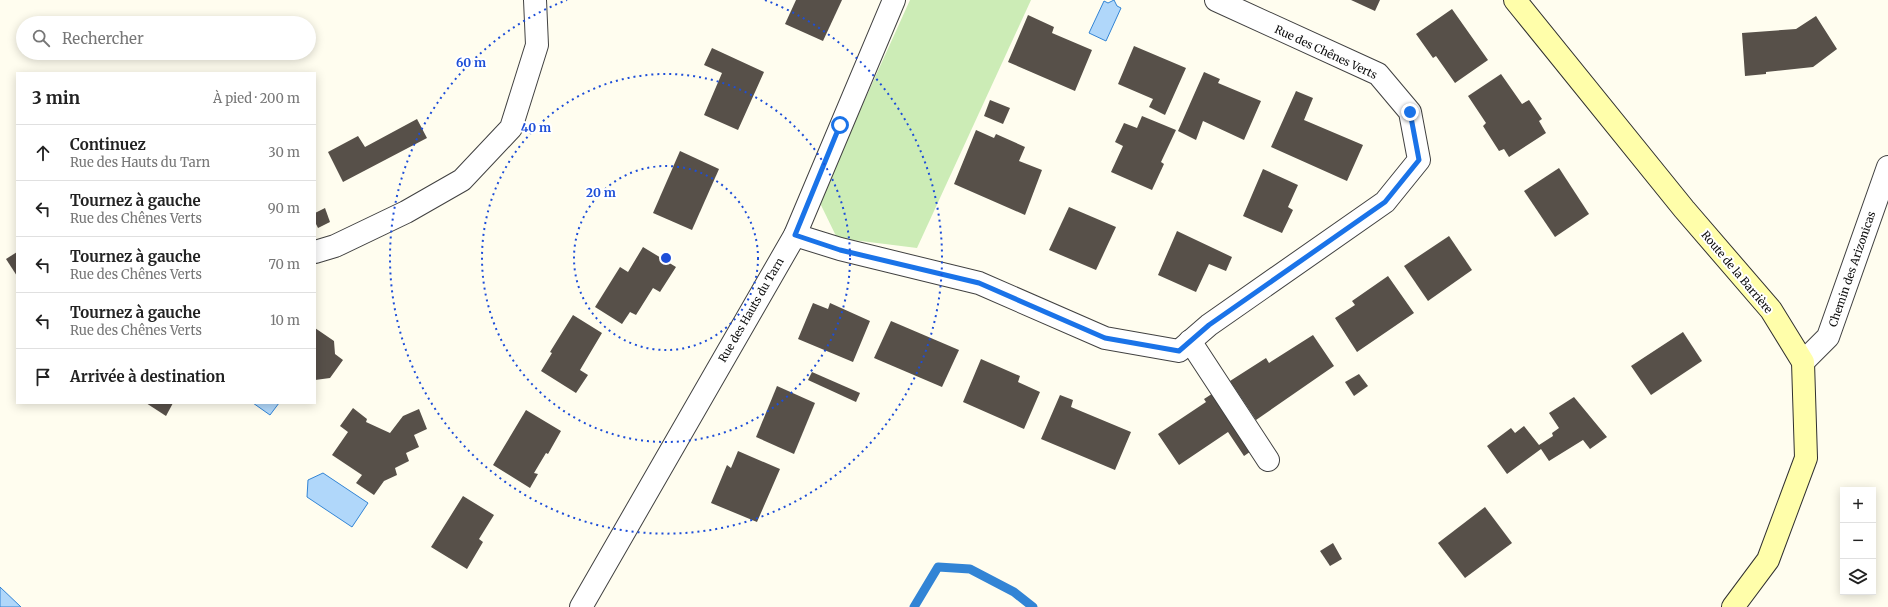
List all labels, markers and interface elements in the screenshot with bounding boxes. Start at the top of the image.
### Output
search box [16,16,316,60]
street label: Rue des Chênes Verts [1272,22,1380,82]
icon: search [30,27,52,49]
text: Rechercher [62,29,144,48]
text: 60 m [456,55,486,70]
text: 3 min [32,87,80,109]
text: À pied · 200 m [213,90,300,107]
route end [1401,103,1419,121]
route start [831,116,849,134]
text: 40 m [521,120,551,135]
text: Continuez [70,135,146,154]
icon: ahead [32,142,54,164]
text: 30 m [268,144,300,161]
text: Rue des Hauts du Tarn [70,154,210,171]
text: 20 m [586,185,616,200]
text: Tournez à gauche [70,191,201,210]
icon: left [32,198,54,220]
text: 90 m [268,200,300,217]
street label: Chemin des Arizonicas [1826,209,1878,329]
text: Rue des Chênes Verts [70,210,202,227]
street label: Route de la Barrière [1698,228,1776,316]
text: Tournez à gauche [70,247,201,266]
centre of rings [659,251,673,265]
icon: left [32,254,54,276]
street label: Rue des Hauts du Tarn [715,255,787,365]
text: 70 m [269,256,300,273]
text: Rue des Chênes Verts [70,266,202,283]
text: Tournez à gauche [70,303,201,322]
icon: left [32,310,54,332]
text: 10 m [270,312,300,329]
text: Rue des Chênes Verts [70,322,202,339]
icon: arrive [32,366,54,388]
text: Arrivée à destination [70,367,225,386]
map controls [1840,487,1876,595]
button: + [1840,487,1876,523]
button: − [1840,523,1876,559]
button: layers [1840,559,1876,595]

